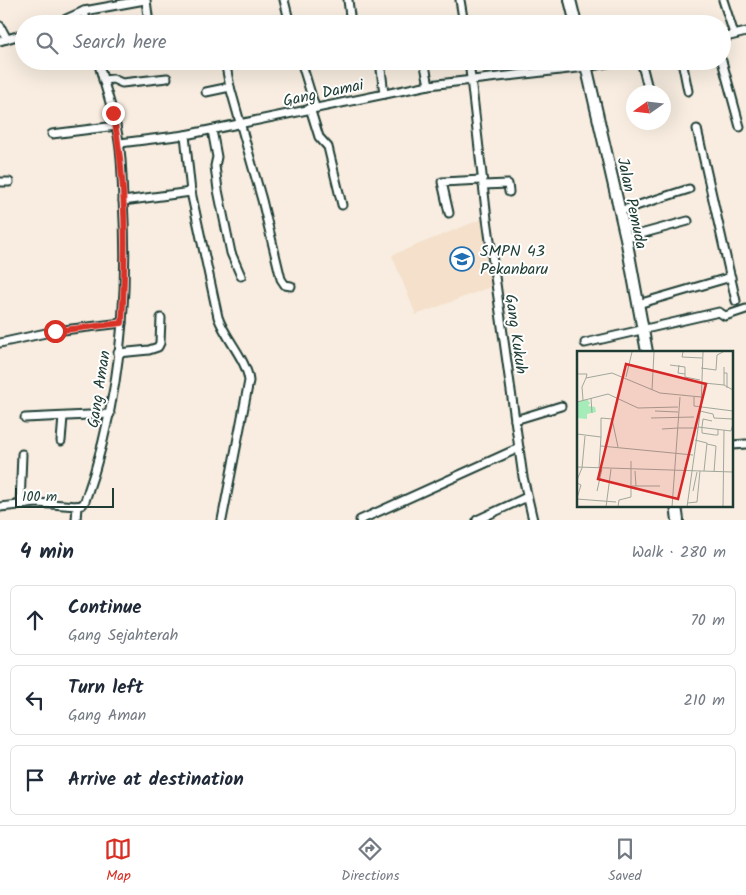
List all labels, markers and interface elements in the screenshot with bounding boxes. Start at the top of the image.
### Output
search box [15,15,731,70]
text: Search here [73,28,167,58]
icon: search [33,29,61,57]
street label: Gang Damai [281,73,367,114]
north arrow [626,85,671,130]
route end [102,102,125,125]
street label: Jalan Pemuda [610,155,653,251]
place label: SMPN 43 Pekanbaru [480,239,549,282]
school or university icon: SMPN 43 Pekanbaru [449,246,475,272]
street label: Gang Kukuh [498,292,534,376]
route start [44,320,67,343]
street label: Gang Aman [81,349,118,430]
inset map [577,351,734,508]
scale bar [15,485,114,508]
text: 100 m [22,486,57,508]
text: 4 min [20,536,74,569]
text: Walk · 280 m [632,540,726,565]
text: Continue [68,593,141,623]
icon: ahead [21,606,49,634]
text: 70 m [690,608,725,633]
text: Gang Sejahterah [68,623,178,648]
text: Turn left [68,673,143,703]
icon: left [21,686,49,714]
text: 210 m [684,688,725,713]
text: Gang Aman [68,703,146,728]
text: Arrive at destination [68,765,244,795]
icon: arrive [21,766,49,794]
tab: Map [104,835,132,887]
tab: Directions [341,835,399,887]
tab: Saved [608,835,642,887]

